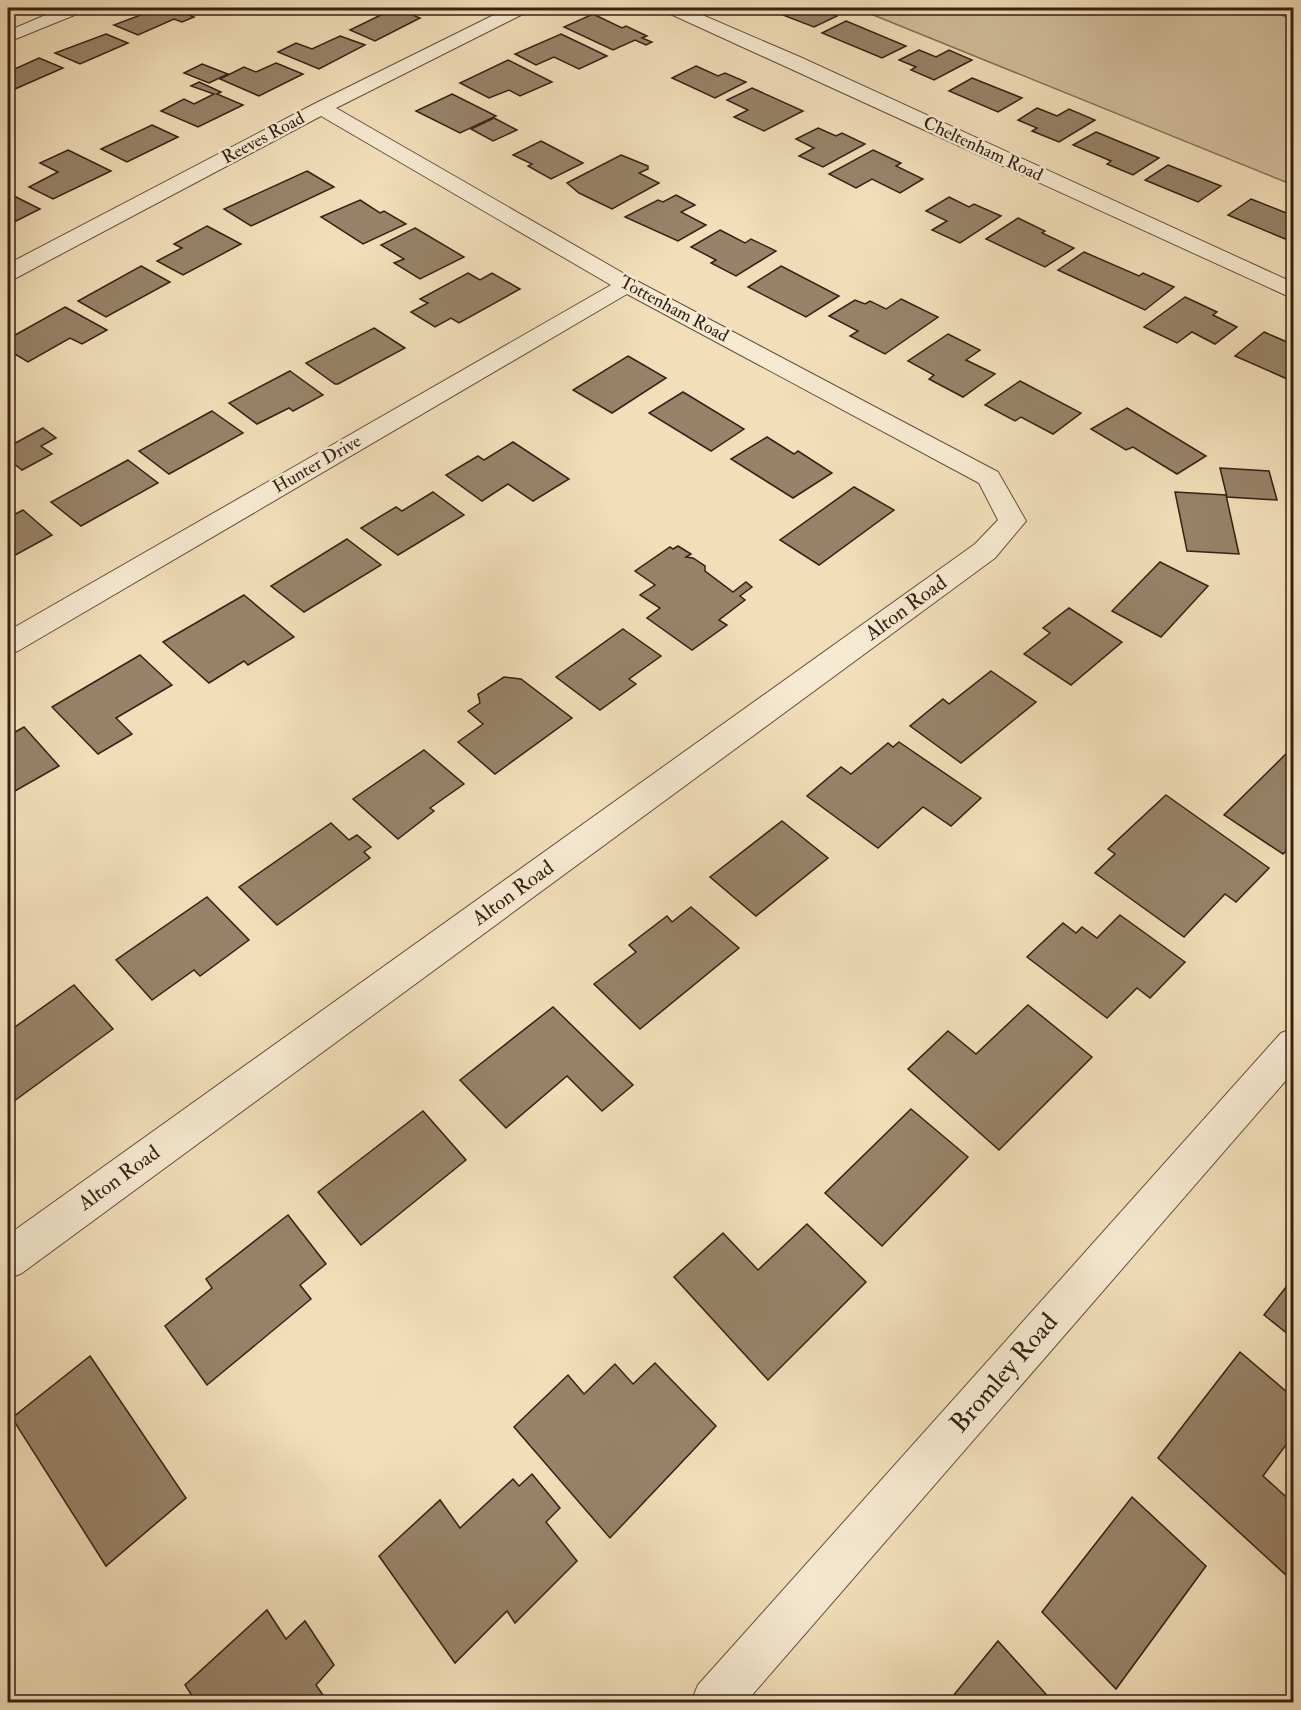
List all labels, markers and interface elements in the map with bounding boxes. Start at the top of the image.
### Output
street label: Reeves Road [218,107,308,169]
street label: Cheltenham Road [919,111,1047,187]
street label: Tottenham Road [615,271,733,347]
street label: Hunter Drive [269,429,366,498]
street label: Alton Road [859,569,953,647]
street label: Alton Road [466,854,560,932]
street label: Alton Road [72,1139,166,1217]
street label: Bromley Road [943,1307,1065,1439]

